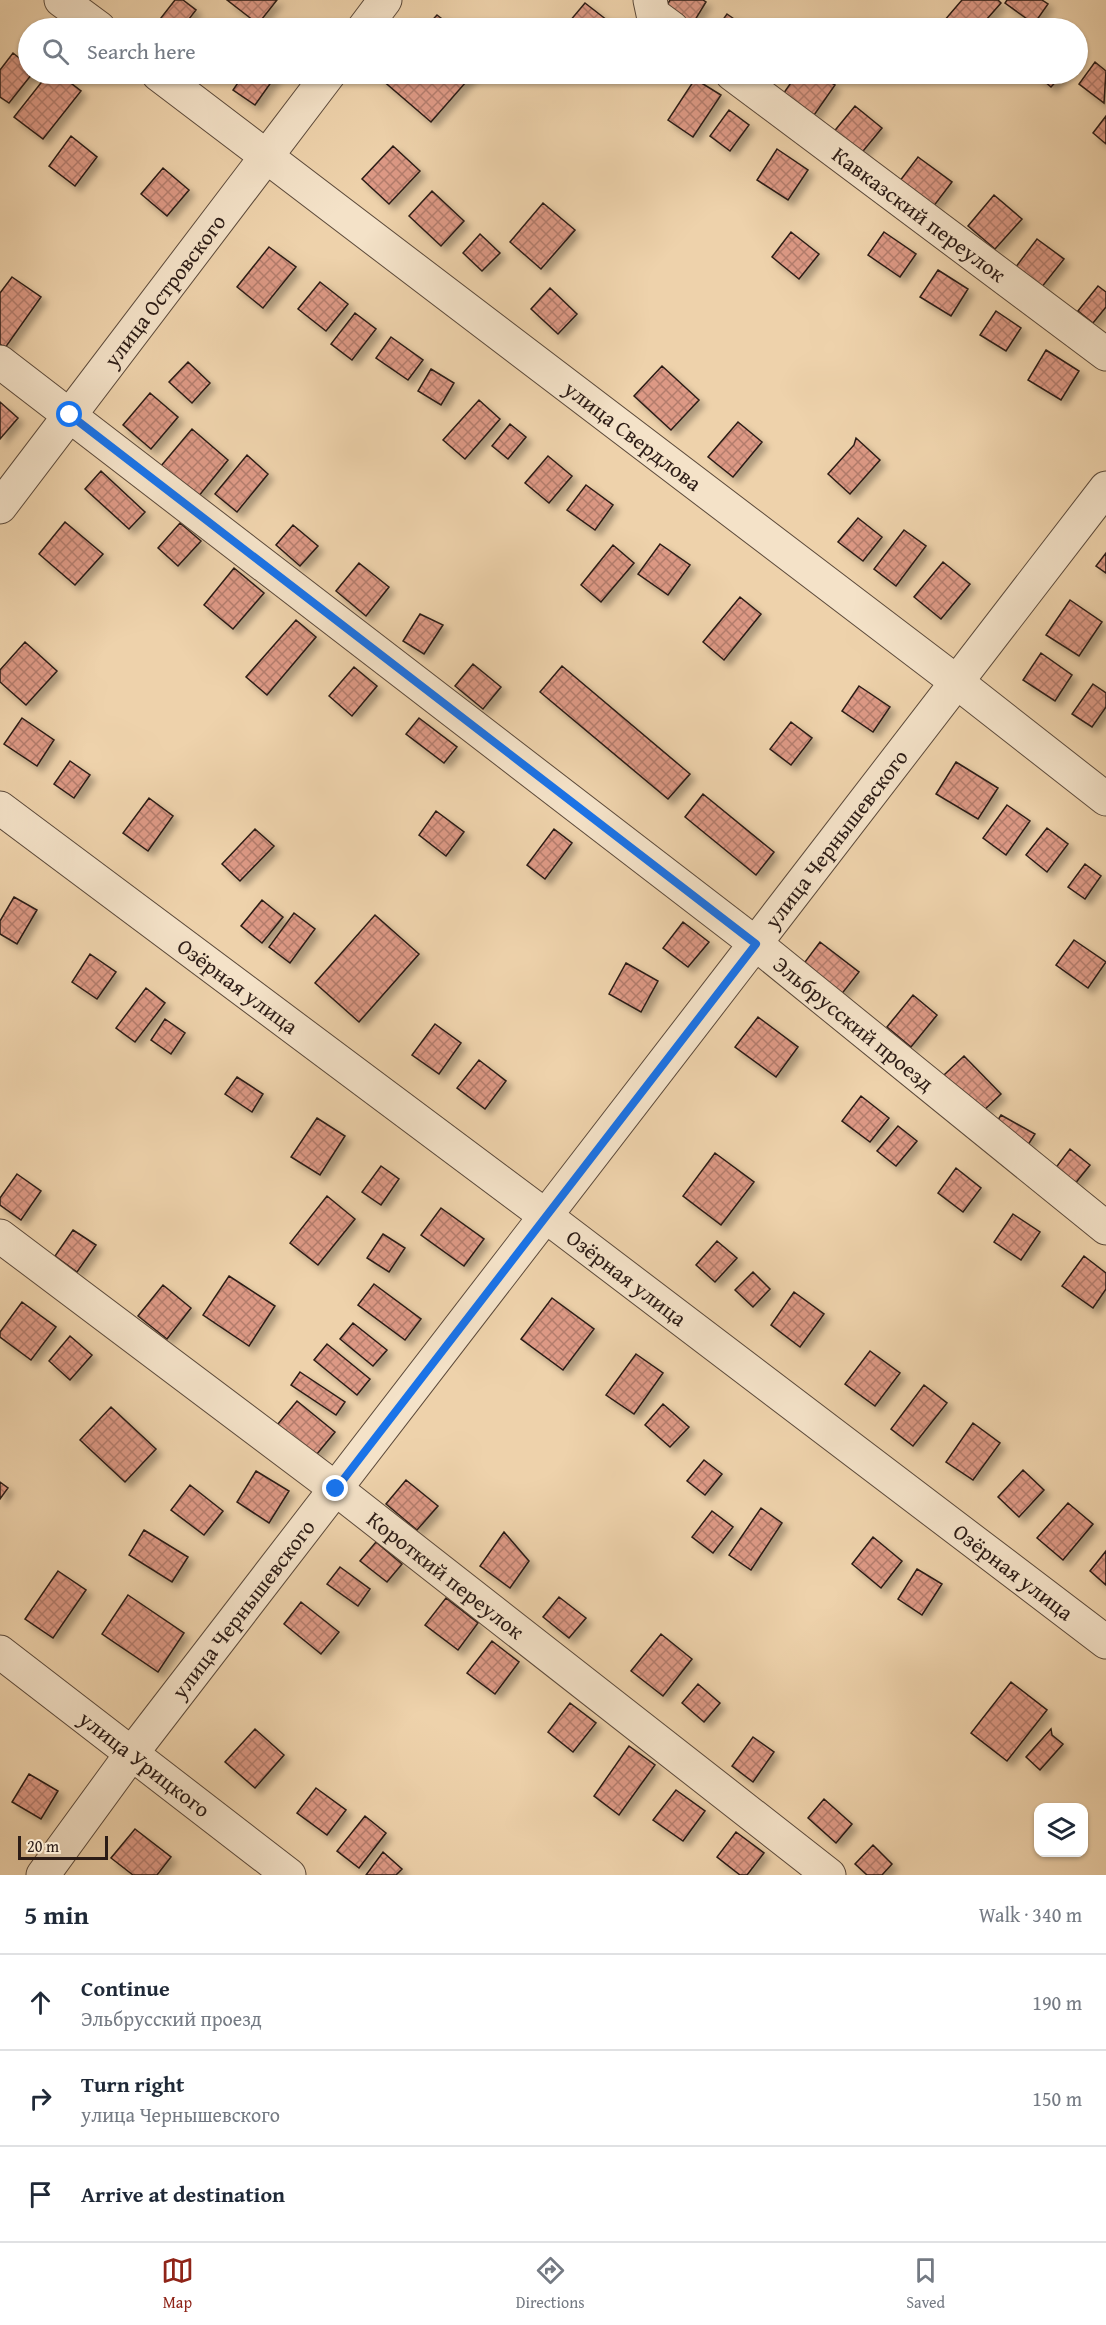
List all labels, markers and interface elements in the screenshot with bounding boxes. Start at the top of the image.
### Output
search box [18,18,1088,84]
icon: search [39,35,72,68]
text: Search here [87,35,196,67]
street label: Кавказский переулок [826,139,1013,290]
street label: улица Островского [95,207,233,375]
street label: улица Свердлова [557,372,709,499]
route start [56,401,82,427]
street label: улица Чернышевского [756,742,915,936]
street label: Озёрная улица [171,930,305,1042]
street label: Эльбрусский проезд [766,948,941,1098]
street label: Озёрная улица [560,1221,694,1334]
route end [322,1475,348,1501]
street label: Короткий переулок [360,1503,532,1647]
street label: улица Чернышевского [163,1512,322,1706]
street label: Озёрная улица [947,1515,1081,1628]
street label: улица Урицкого [72,1702,217,1825]
map controls [1034,1803,1088,1857]
button: layers [1034,1803,1088,1857]
scale bar [18,1833,108,1860]
text: 20 m [27,1834,59,1858]
text: 5 min [24,1895,89,1934]
text: Walk · 340 m [979,1900,1082,1929]
text: Continue [81,1972,170,2004]
icon: ahead [24,1986,57,2019]
text: 190 m [1032,1988,1082,2017]
text: Эльбрусский проезд [81,2004,262,2033]
text: Turn right [81,2068,184,2100]
icon: right [24,2082,57,2115]
text: 150 m [1032,2084,1082,2113]
text: улица Чернышевского [81,2100,280,2129]
icon: arrive [24,2178,57,2211]
text: Arrive at destination [81,2178,285,2210]
tab: Map [161,2254,194,2314]
tab: Directions [516,2254,585,2314]
tab: Saved [906,2254,945,2314]

